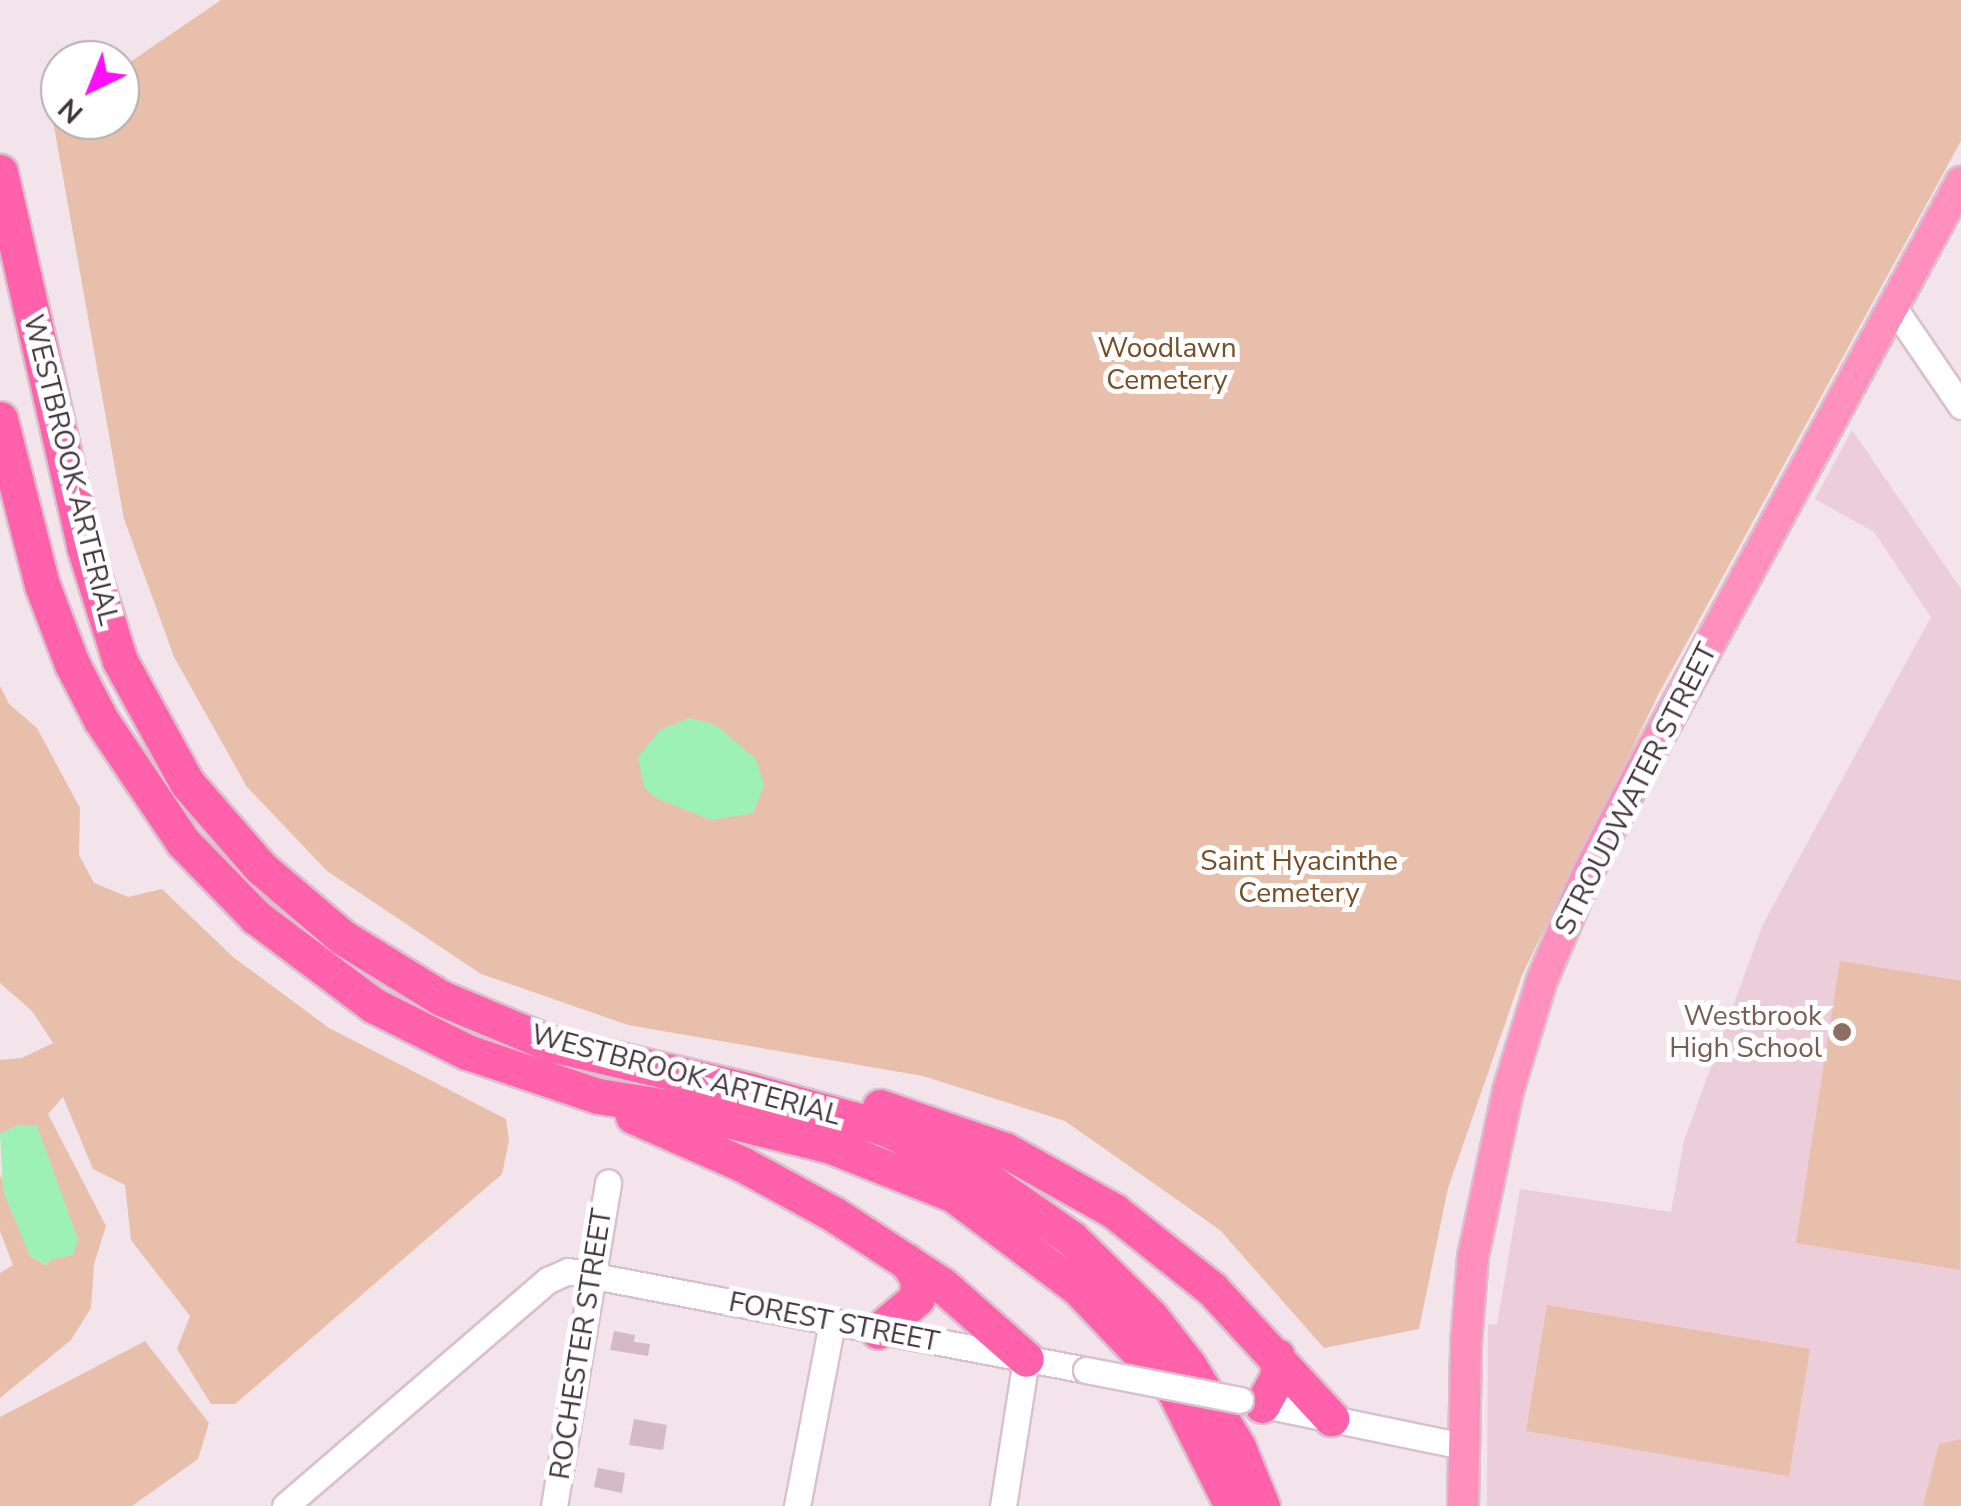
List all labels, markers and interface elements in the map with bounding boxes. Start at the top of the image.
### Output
north arrow [40,40,140,140]
text: N [50,89,92,132]
street label: WESTBROOK ARTERIAL [16,311,126,629]
park label: Woodlawn Cemetery [1097,331,1237,397]
street label: STROUDWATER STREET [1548,638,1724,940]
park label: Saint Hyacinthe Cemetery [1200,844,1398,910]
place label: Westbrook High School [1669,999,1822,1065]
street label: WESTBROOK ARTERIAL [528,1017,844,1133]
marker: Westbrook High School [1831,1021,1853,1043]
street label: ROCHESTER STREET [543,1206,619,1482]
street label: FOREST STREET [726,1285,942,1359]

